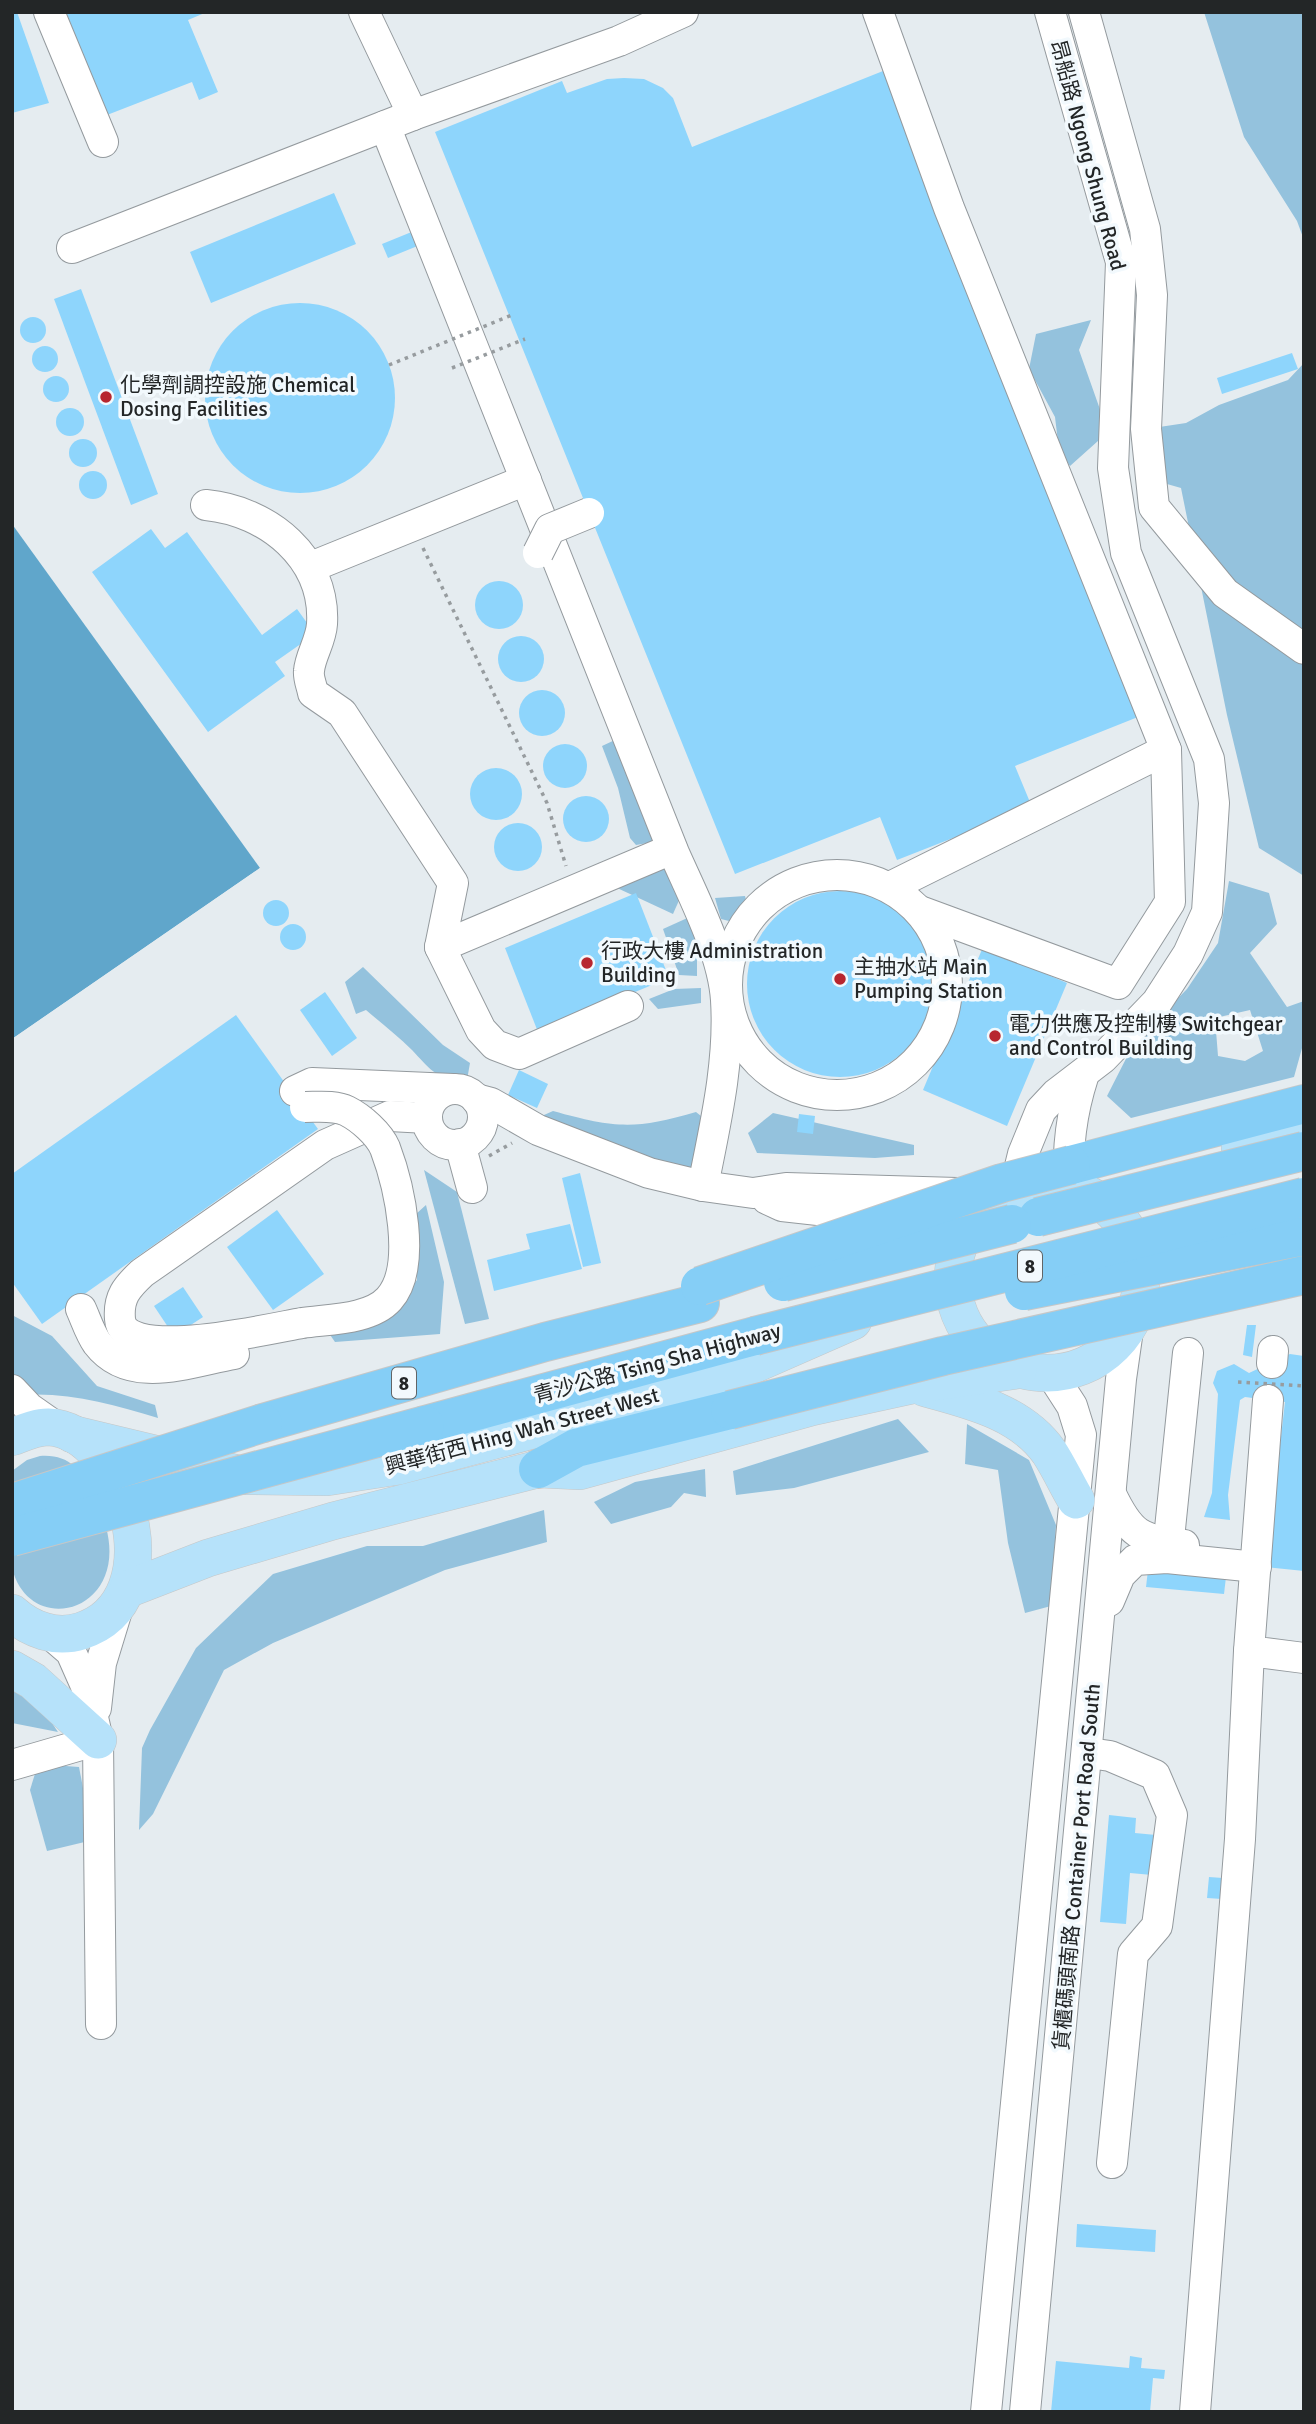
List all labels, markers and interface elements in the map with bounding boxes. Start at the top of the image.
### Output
street label: 昂船路 Ngong Shung Road [1045,37,1131,273]
place label: 化學劑調控設施 Chemical Dosing Facilities [120,372,355,422]
marker: 化學劑調控設施 Chemical Dosing Facilities [98,389,114,405]
place label: 行政大樓 Administration Building [601,938,823,988]
place label: 主抽水站 Main Pumping Station [854,954,1003,1004]
marker: 行政大樓 Administration Building [579,955,595,971]
marker: 主抽水站 Main Pumping Station [832,971,848,987]
place label: 電力供應及控制樓 Switchgear and Control Building [1009,1011,1283,1061]
marker: 電力供應及控制樓 Switchgear and Control Building [987,1028,1003,1044]
road number: 8 [1018,1250,1042,1282]
street label: 青沙公路 Tsing Sha Highway [530,1317,784,1409]
road number: 8 [392,1368,416,1399]
street label: 興華街西 Hing Wah Street West [382,1382,662,1480]
street label: 貨櫃碼頭南路 Container Port Road South [1048,1682,1106,2052]

